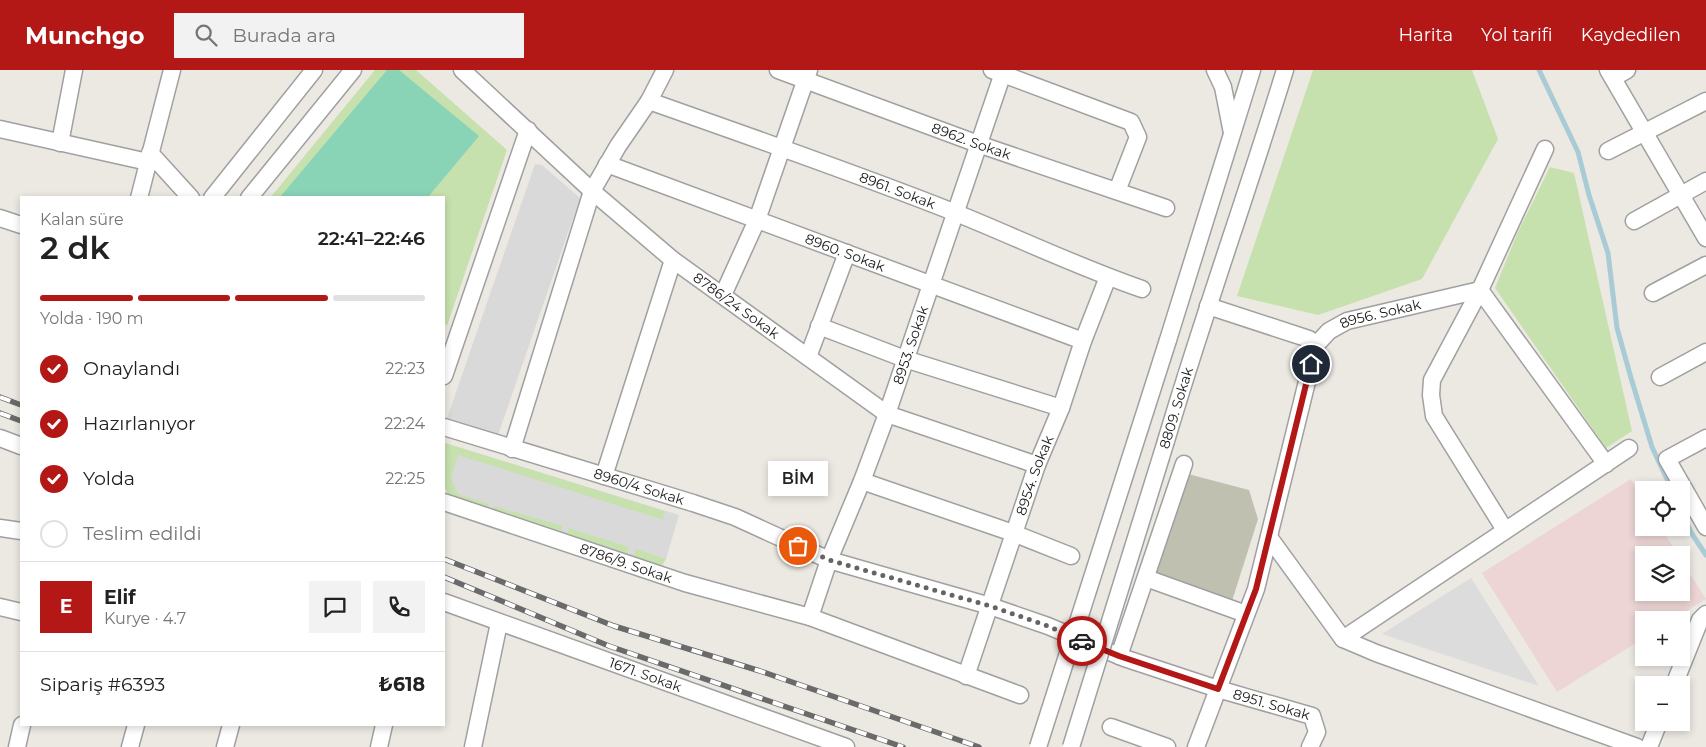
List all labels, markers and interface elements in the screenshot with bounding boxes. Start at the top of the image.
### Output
search box [174,13,524,58]
text: Munchgo [25,21,144,50]
icon: search [192,21,220,49]
text: Burada ara [232,24,336,47]
text: Harita [1398,24,1453,46]
text: Yol tarifi [1481,24,1553,46]
text: Kaydedilen [1581,24,1681,46]
street label: 8962. Sokak [929,119,1014,164]
street label: 8961. Sokak [857,168,939,213]
text: Kalan süre [40,210,124,229]
text: 22:41–22:46 [318,227,425,250]
text: 2 dk [40,228,110,267]
street label: 8960. Sokak [803,229,888,276]
street label: 8786/24 Sokak [690,268,784,343]
street label: 8956. Sokak [1336,295,1423,332]
street label: 8953. Sokak [889,303,932,387]
text: Yolda · 190 m [40,309,144,328]
pin [1290,343,1332,385]
icon: home [1297,350,1325,378]
icon: check [40,355,68,383]
text: Onaylandı [83,357,180,380]
text: 22:23 [385,359,425,378]
street label: 8809. Sokak [1155,364,1197,451]
icon: check [40,410,68,438]
text: Hazırlanıyor [83,412,196,435]
text: 22:24 [384,414,425,433]
street label: 8954. Sokak [1012,432,1058,518]
callout: BİM [768,461,828,496]
street label: 8960/4 Sokak [592,464,687,509]
icon: check [40,465,68,493]
text: Yolda [83,467,135,490]
text: 22:25 [385,469,425,488]
text: BİM [782,469,814,488]
map controls [1635,481,1690,731]
button: locate [1635,481,1690,536]
text: Teslim edildi [83,522,202,545]
pin [777,525,819,567]
icon: bag [784,532,812,560]
street label: 8786/9. Sokak [577,539,675,587]
button: layers [1635,546,1690,601]
button: chat [309,581,361,633]
button: phone [373,581,425,633]
text: Elif [104,586,136,609]
text: E [60,595,72,618]
text: Kurye · 4.7 [104,609,186,628]
button: + [1635,611,1690,666]
courier [1057,616,1107,666]
icon: car [1068,627,1096,655]
street label: 1671. Sokak [607,653,685,696]
text: Sipariş #6393 [40,673,165,696]
text: ₺618 [379,673,425,696]
button: − [1635,676,1690,731]
street label: 8951. Sokak [1231,685,1313,724]

